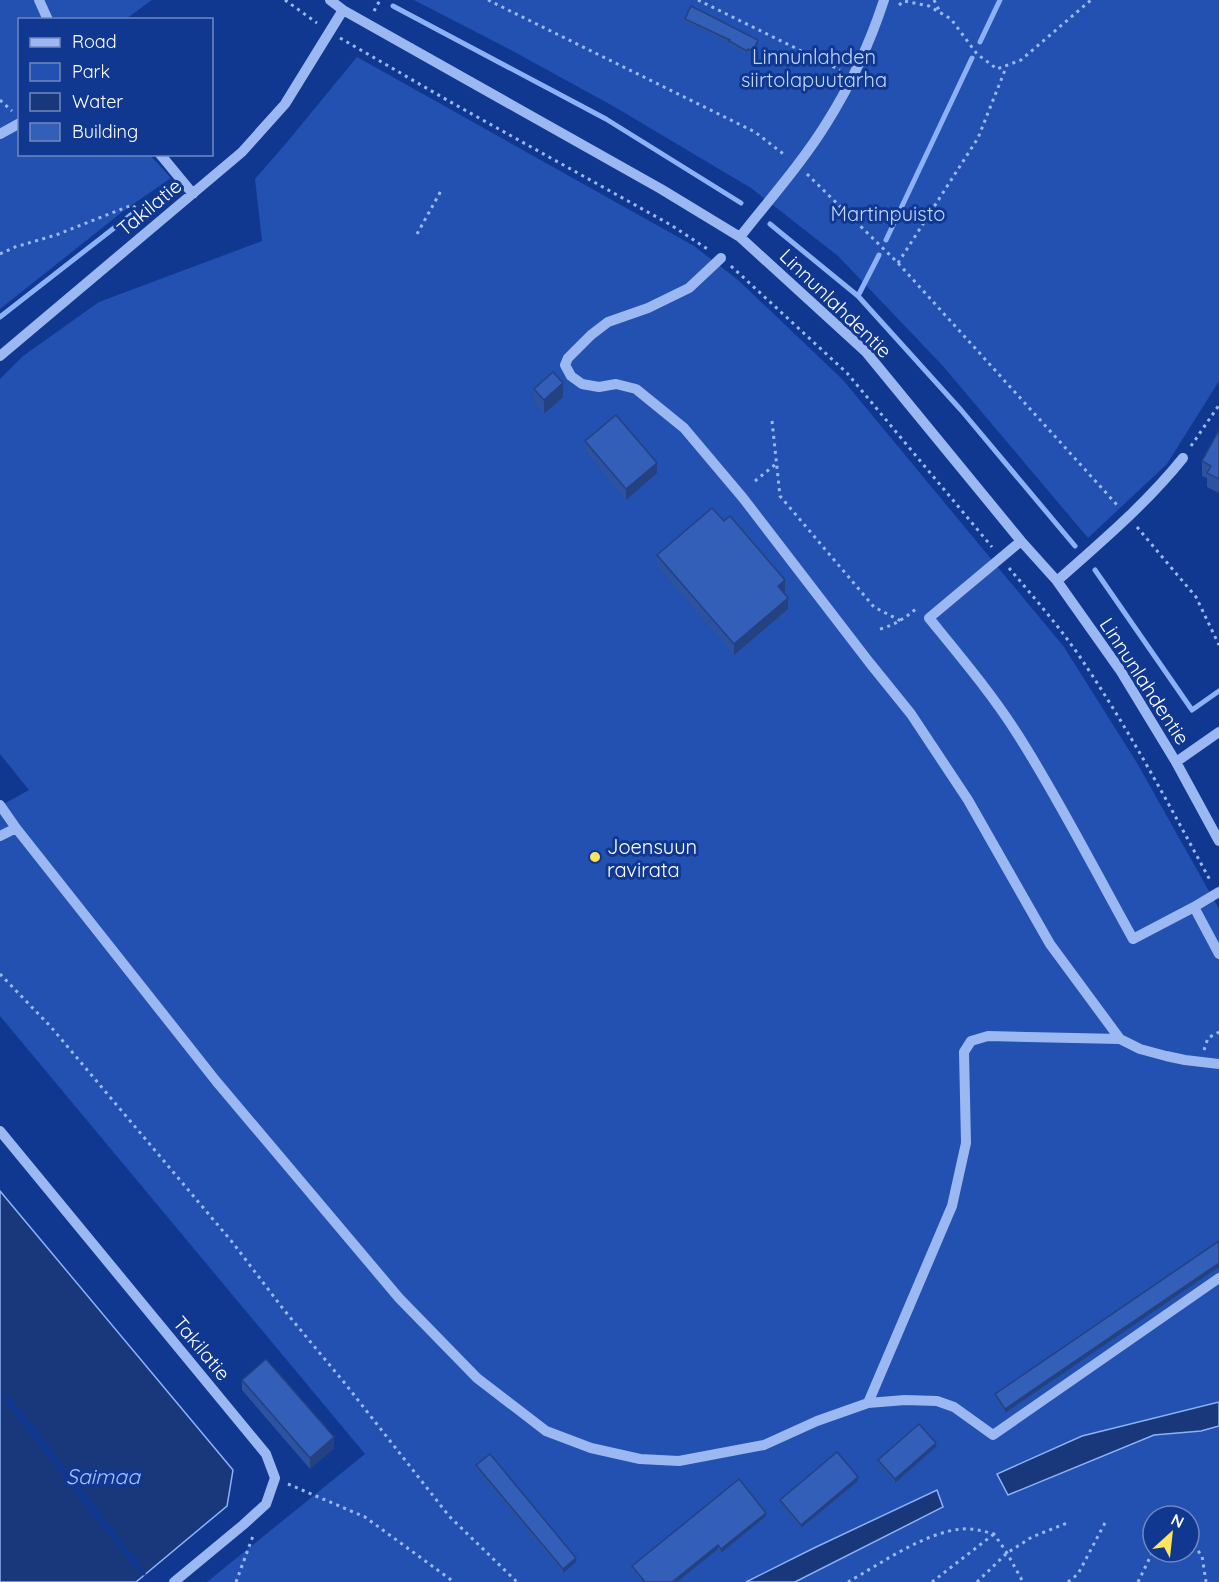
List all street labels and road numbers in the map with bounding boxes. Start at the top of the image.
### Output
street label: Takilatie [112,173,186,241]
street label: Linnunlahdentie [775,243,897,363]
street label: Linnunlahdentie [1095,613,1195,749]
street label: Takilatie [168,1311,236,1385]

